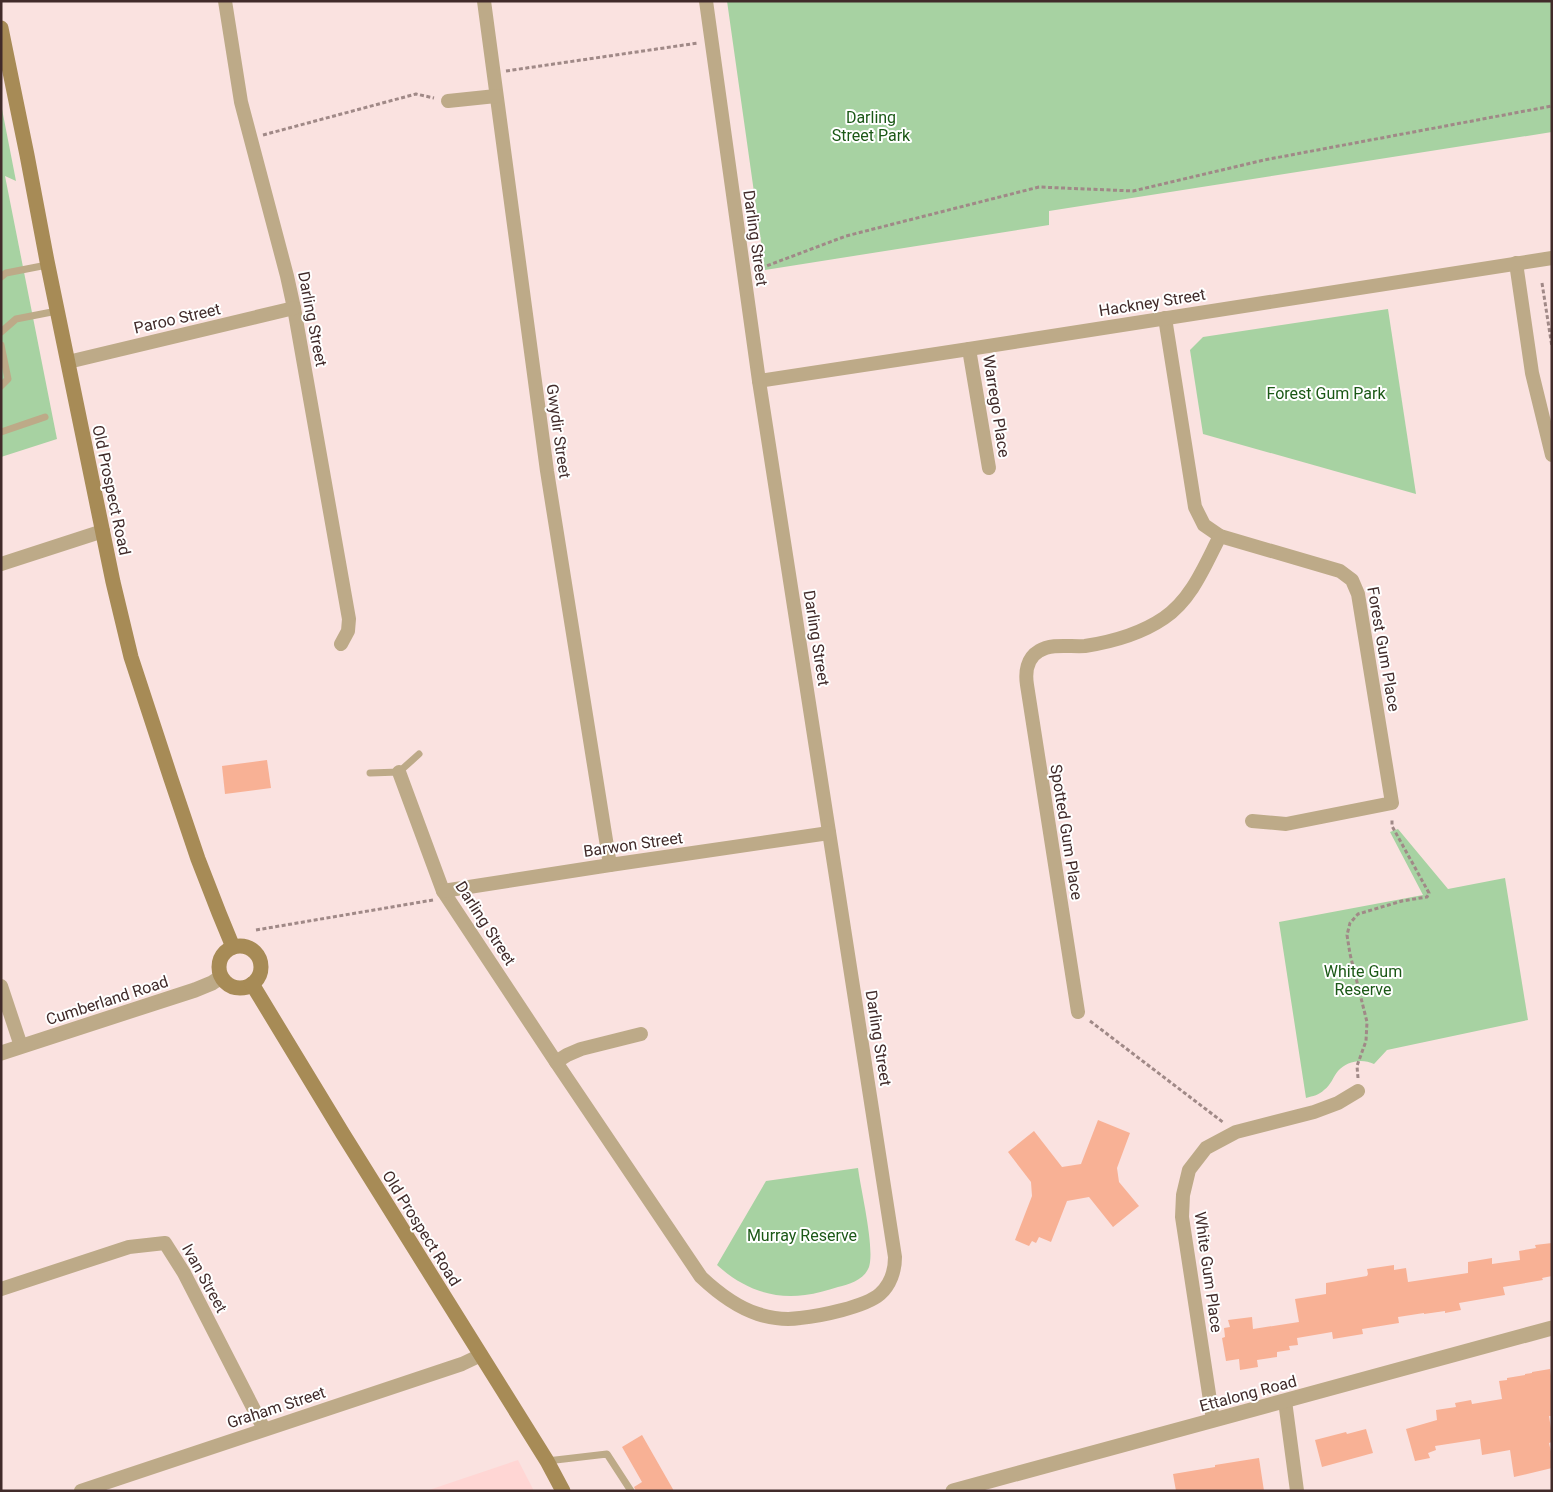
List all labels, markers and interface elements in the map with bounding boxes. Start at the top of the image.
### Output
park label: Darling Street Park [832,108,911,145]
street label: Darling Street [739,189,772,287]
street label: Darling Street [294,270,331,368]
street label: Hackney Street [1097,285,1207,320]
street label: Paroo Street [132,299,222,338]
street label: Warrego Place [979,354,1014,459]
street label: Gwydir Street [542,383,575,479]
park label: Forest Gum Park [1267,384,1386,403]
street label: Old Prospect Road [88,423,135,557]
street label: Forest Gum Place [1363,585,1404,713]
street label: Darling Street [800,589,833,687]
street label: Spotted Gum Place [1046,763,1087,901]
street label: Barwon Street [582,828,684,861]
street label: Darling Street [451,878,520,969]
park label: White Gum Reserve [1324,962,1402,999]
street label: Cumberland Road [44,972,171,1029]
street label: Darling Street [862,989,895,1087]
street label: Old Prospect Road [378,1167,465,1289]
street label: White Gum Place [1191,1210,1226,1334]
park label: Murray Reserve [747,1226,857,1245]
street label: Ivan Street [178,1241,231,1316]
street label: Ettalong Road [1197,1371,1299,1416]
street label: Graham Street [225,1383,328,1432]

